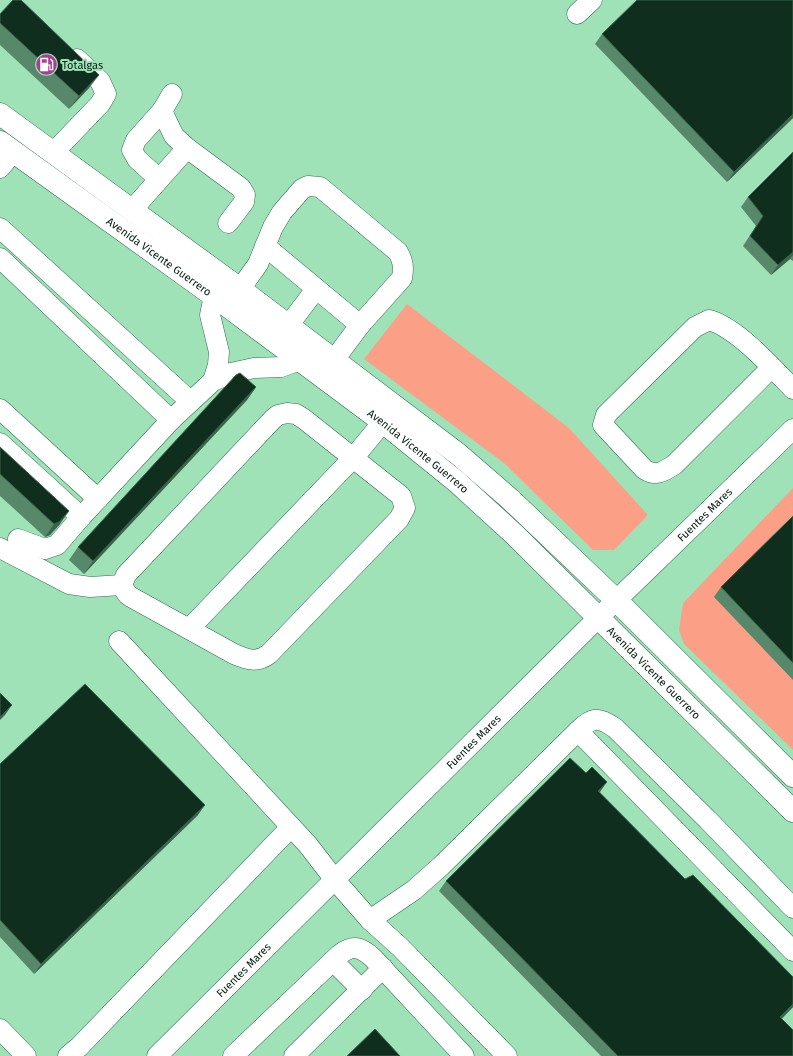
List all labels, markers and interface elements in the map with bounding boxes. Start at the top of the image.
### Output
fuel station icon: Totalgas [33,52,59,78]
place label: Totalgas [62,59,103,72]
street label: Avenida Vicente Guerrero [104,214,214,299]
street label: Avenida Vicente Guerrero [365,406,471,496]
street label: Fuentes Mares [674,485,735,544]
street label: Avenida Vicente Guerrero [605,624,703,722]
street label: Fuentes Mares [444,712,503,771]
street label: Fuentes Mares [214,940,273,1000]

